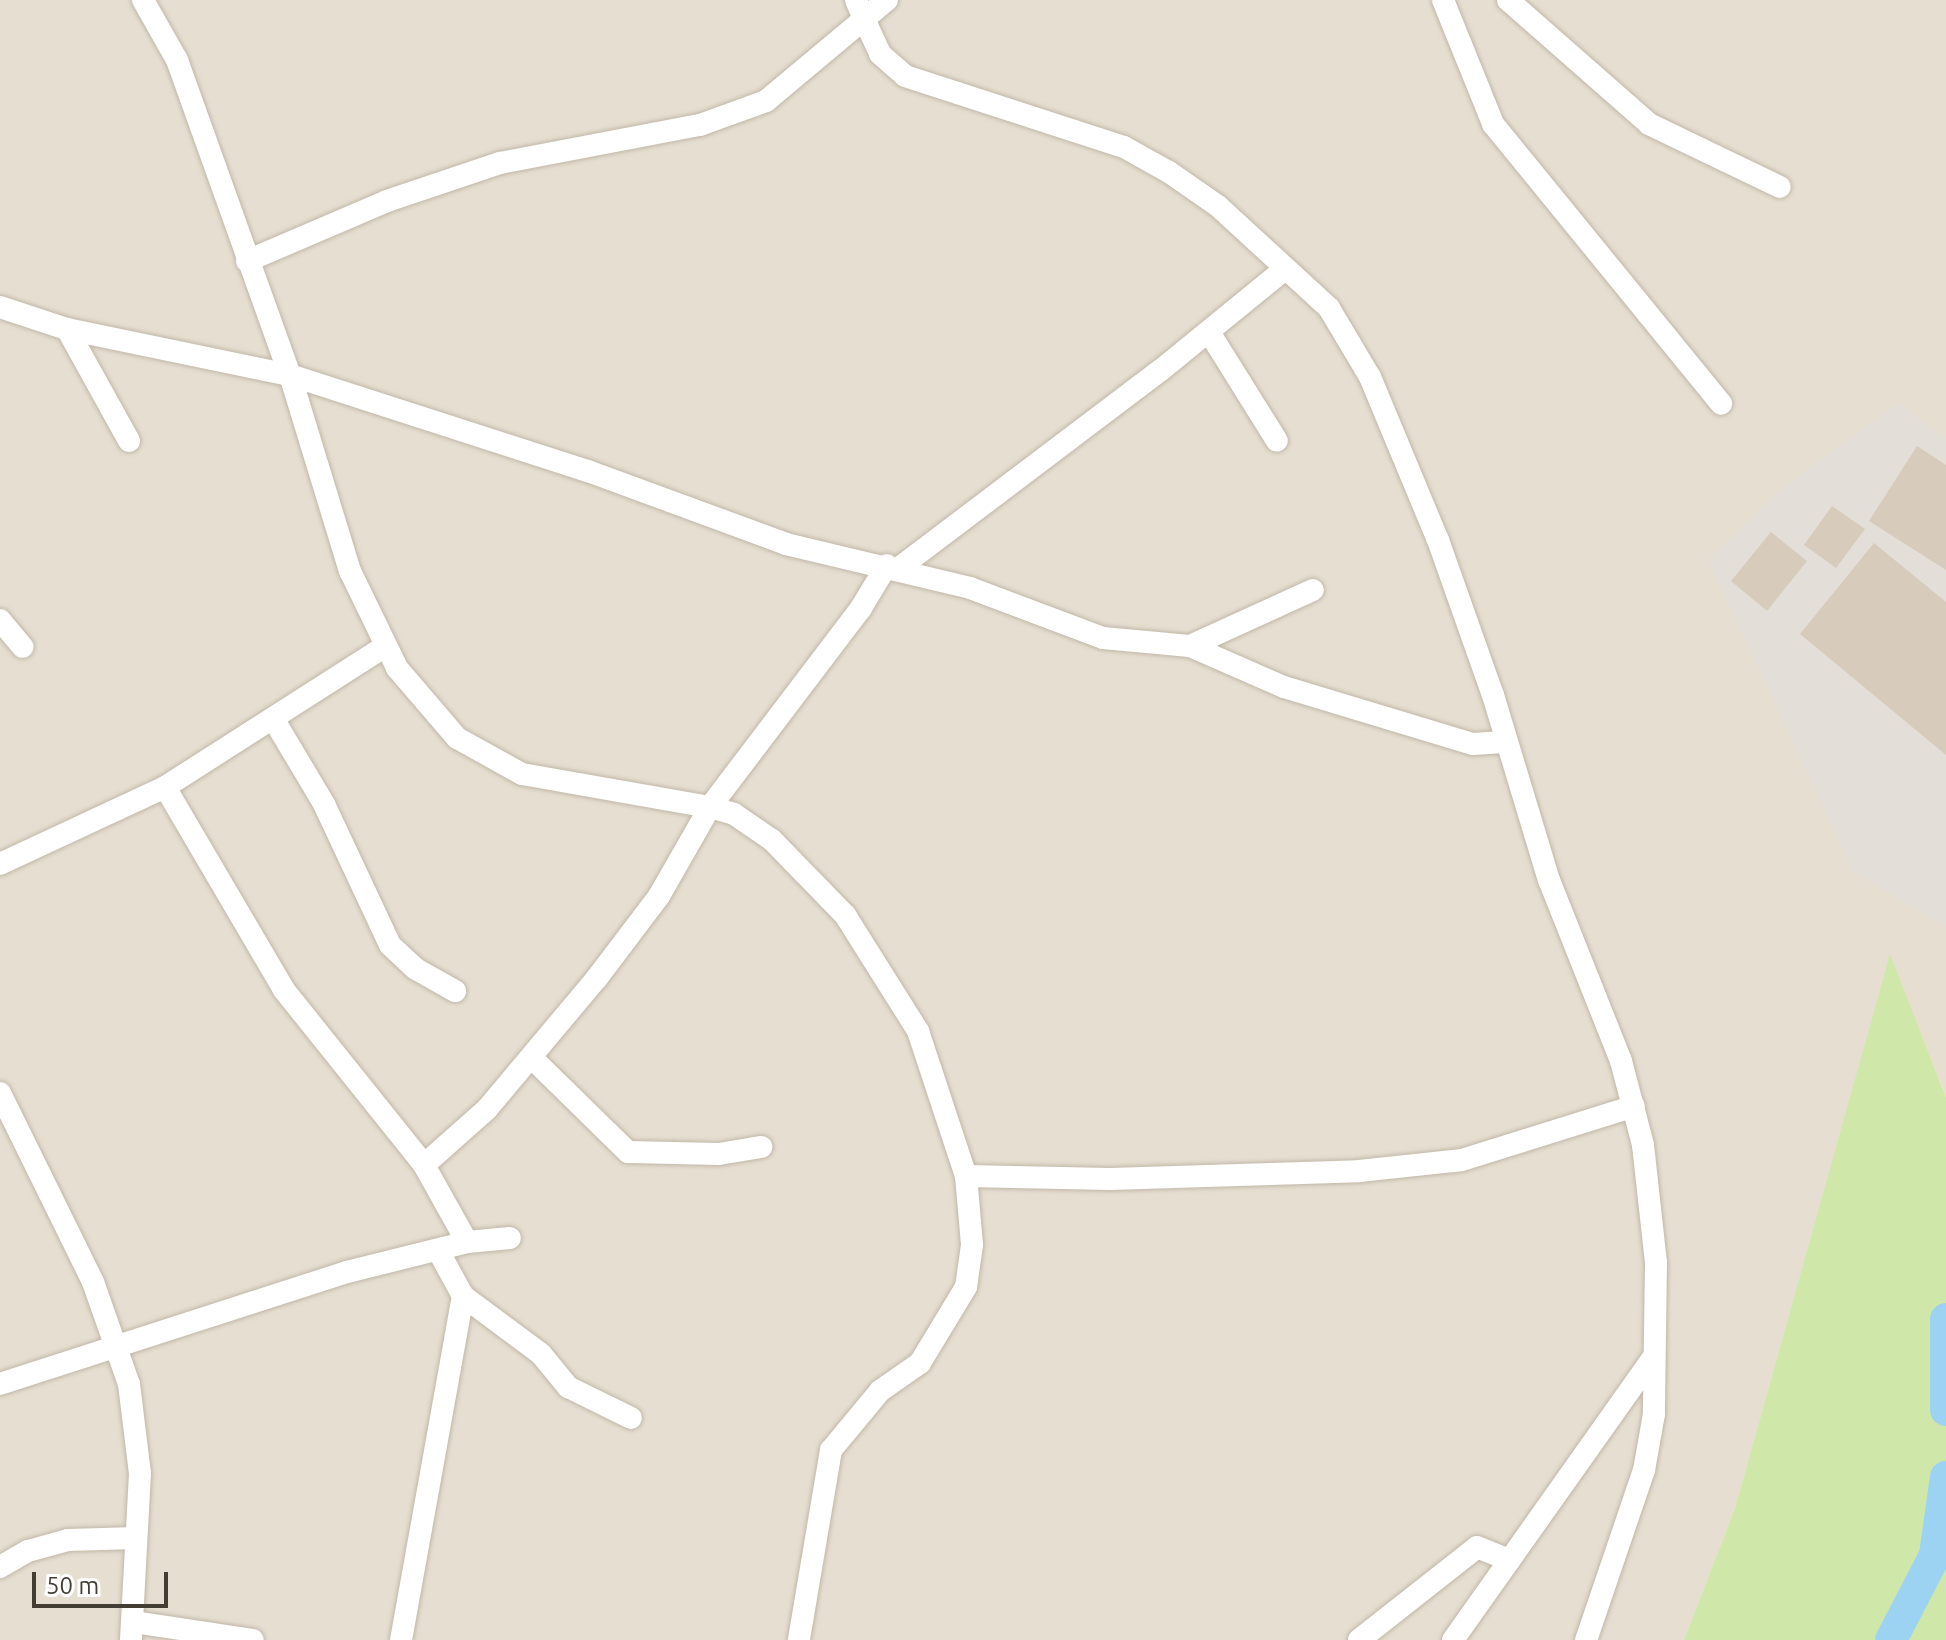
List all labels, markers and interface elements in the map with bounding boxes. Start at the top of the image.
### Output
scale bar [36,1556,172,1606]
text: 50 m [46,1572,99,1599]

